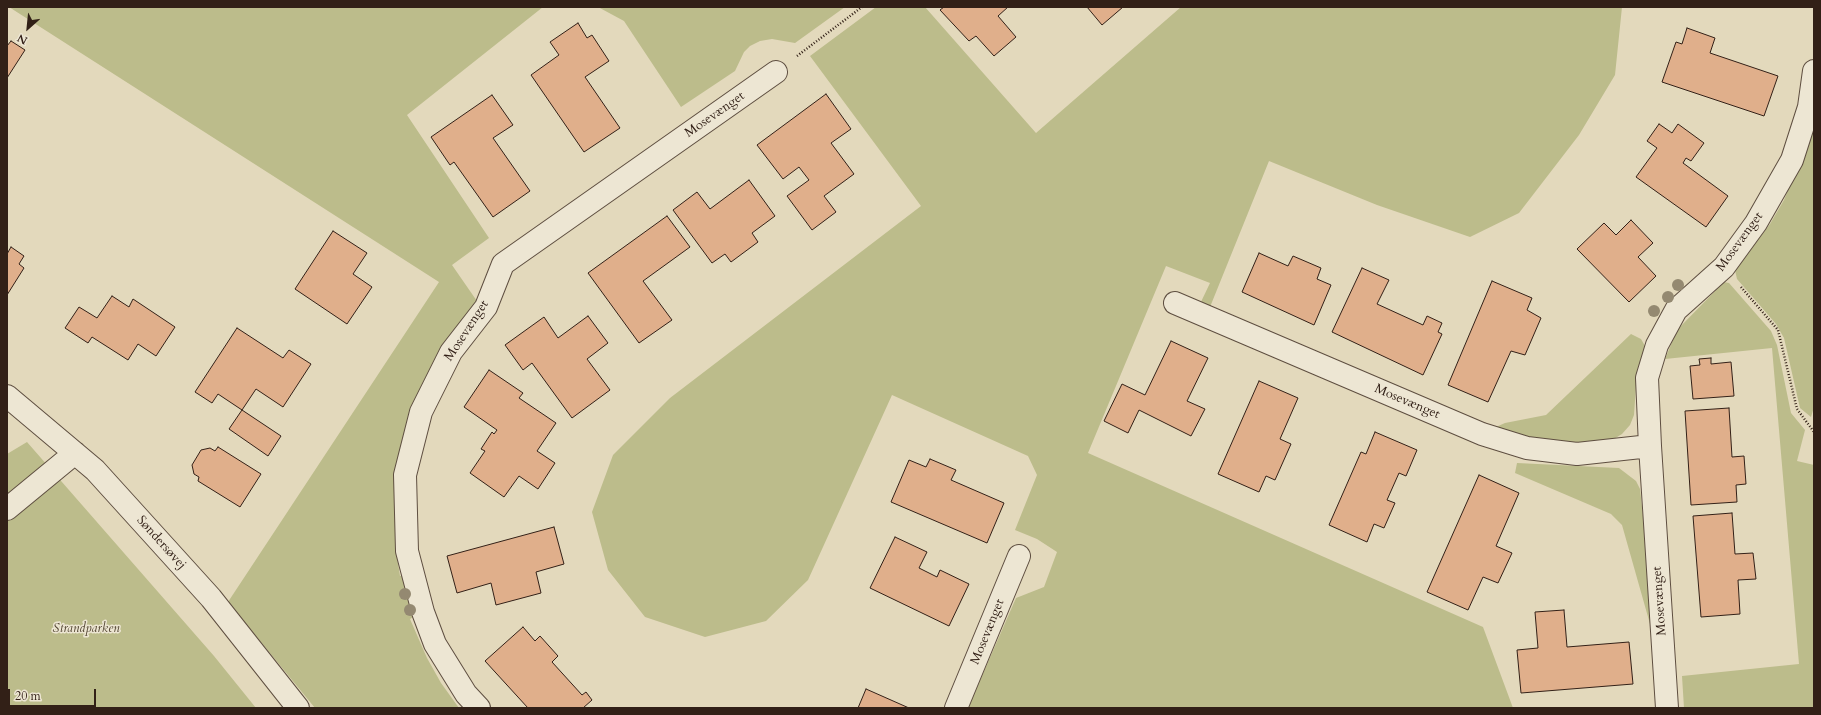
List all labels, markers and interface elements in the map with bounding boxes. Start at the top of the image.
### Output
north arrow [8,8,48,48]
text: N [15,30,30,48]
street label: Mosevænget [682,89,748,141]
street label: Mosevænget [1713,209,1767,275]
street label: Mosevænget [442,298,492,364]
street label: Mosevænget [1372,381,1442,423]
street label: Søndersøvej [133,513,189,573]
street label: Mosevænget [1650,566,1670,636]
street label: Mosevænget [968,597,1008,667]
park label: Strandparken [53,621,119,637]
scale bar [10,681,98,707]
text: 20 m [15,688,41,704]

